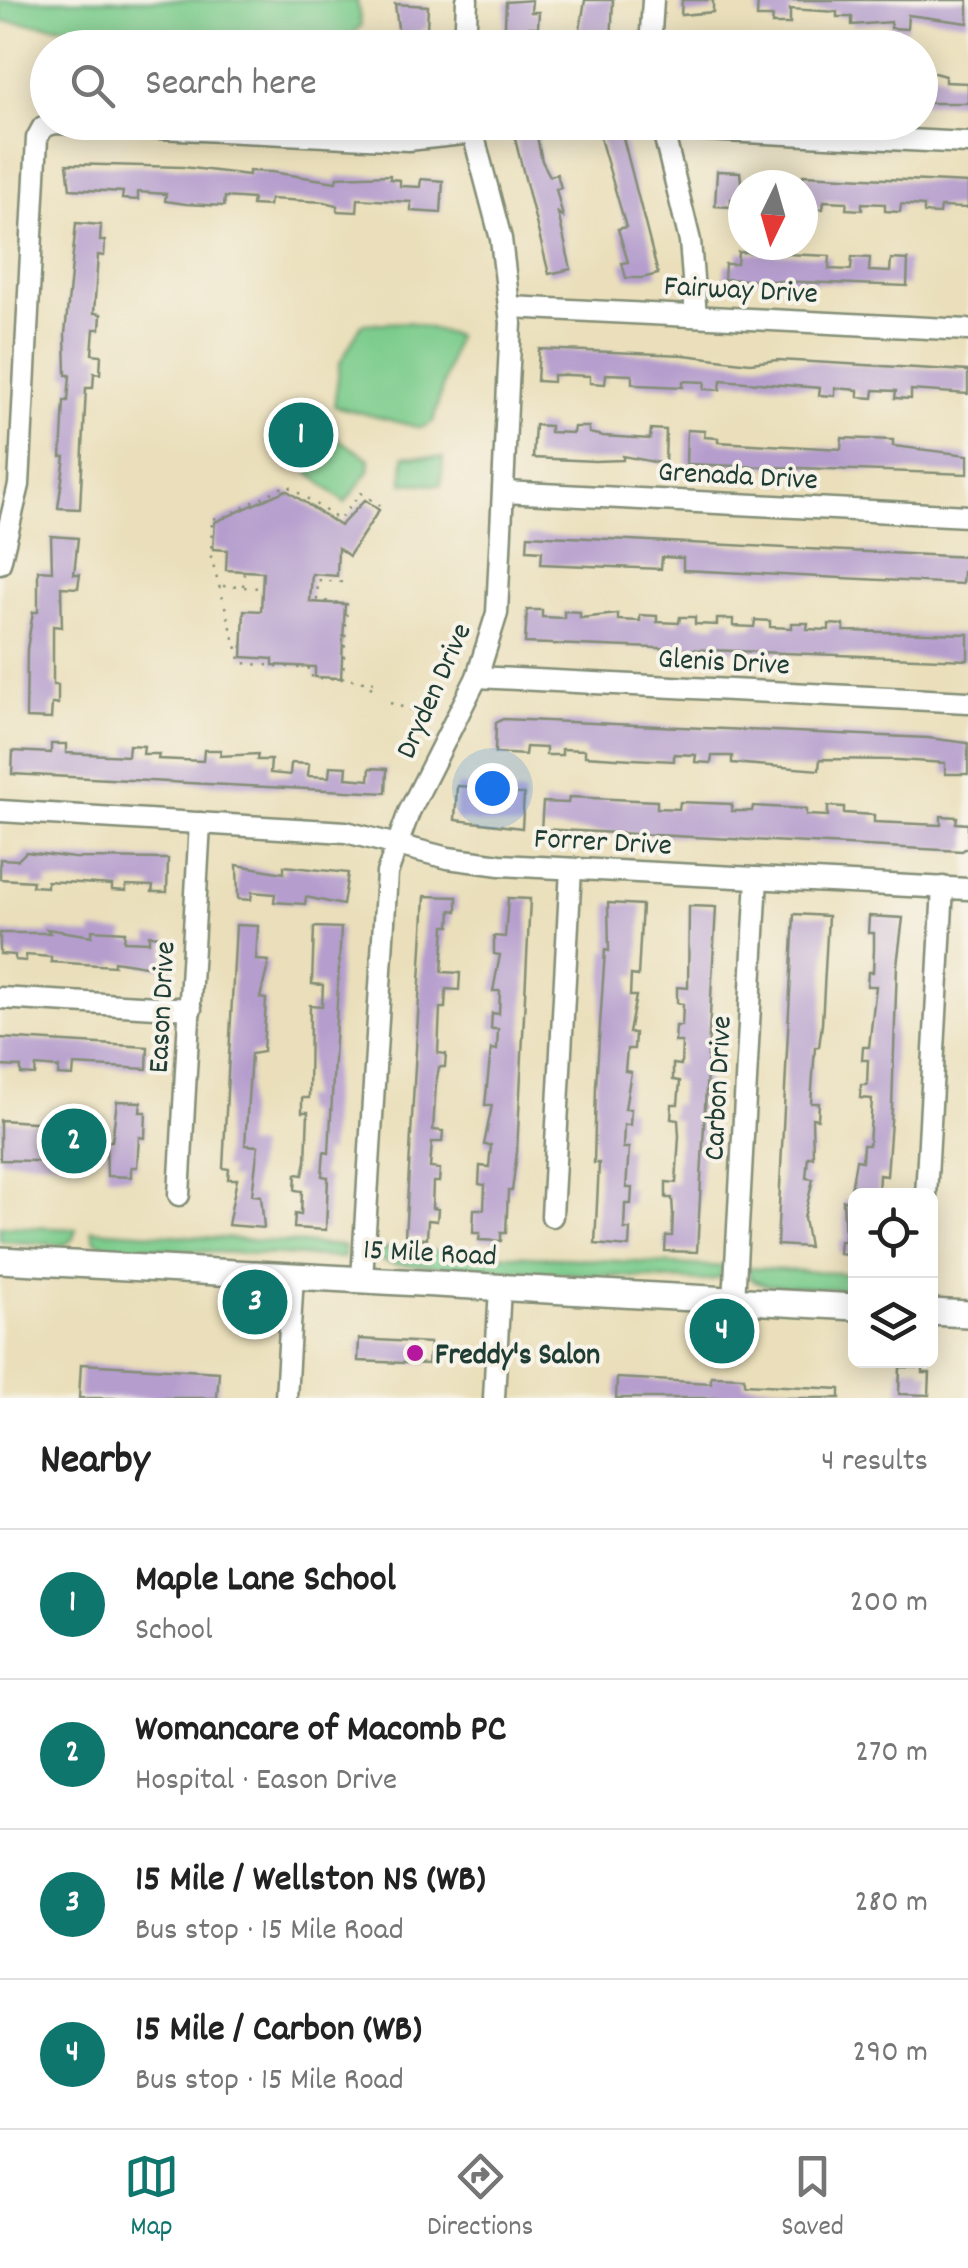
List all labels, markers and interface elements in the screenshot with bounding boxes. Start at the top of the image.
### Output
search box [30,30,938,140]
icon: search [65,58,120,113]
text: Search here [145,58,317,113]
north arrow [728,170,818,260]
street label: Fairway Drive [663,267,819,318]
pin: 1 [268,398,334,472]
street label: Grenada Drive [657,453,819,504]
street label: Dryden Drive [387,617,485,767]
street label: Glenis Drive [657,640,791,689]
your location [467,763,518,814]
street label: Forrer Drive [533,819,673,870]
street label: Eason Drive [140,940,189,1074]
street label: Carbon Drive [695,1015,746,1162]
pin: 2 [42,1104,106,1178]
map controls [848,1188,938,1368]
button: locate [848,1188,938,1278]
street label: 15 Mile Road [362,1231,498,1280]
pin: 3 [222,1264,288,1340]
button: layers [848,1278,938,1368]
pin: 4 [690,1294,754,1368]
place label: Freddy's Salon [435,1336,600,1379]
marker: Freddy's Salon [404,1342,426,1364]
text: Nearby [40,1433,150,1493]
text: 4 results [821,1440,928,1486]
text: Maple Lane School [135,1554,396,1609]
text: 1 [69,1581,76,1627]
text: 200 m [850,1581,928,1627]
text: School [135,1609,213,1655]
text: Womancare of Macomb PC [135,1704,506,1759]
text: 2 [66,1731,79,1777]
text: 270 m [855,1731,928,1777]
text: Hospital · Eason Drive [135,1759,397,1805]
text: 15 Mile / Wellston NS (WB) [135,1854,486,1909]
text: 3 [65,1881,80,1927]
text: 280 m [854,1881,928,1927]
text: Bus stop · 15 Mile Road [135,1909,404,1955]
text: 15 Mile / Carbon (WB) [135,2004,422,2059]
text: 4 [66,2031,79,2077]
text: 290 m [853,2031,928,2077]
text: Bus stop · 15 Mile Road [135,2059,404,2105]
tab: Map [124,2149,179,2249]
tab: Directions [427,2149,533,2249]
tab: Saved [781,2149,844,2249]

